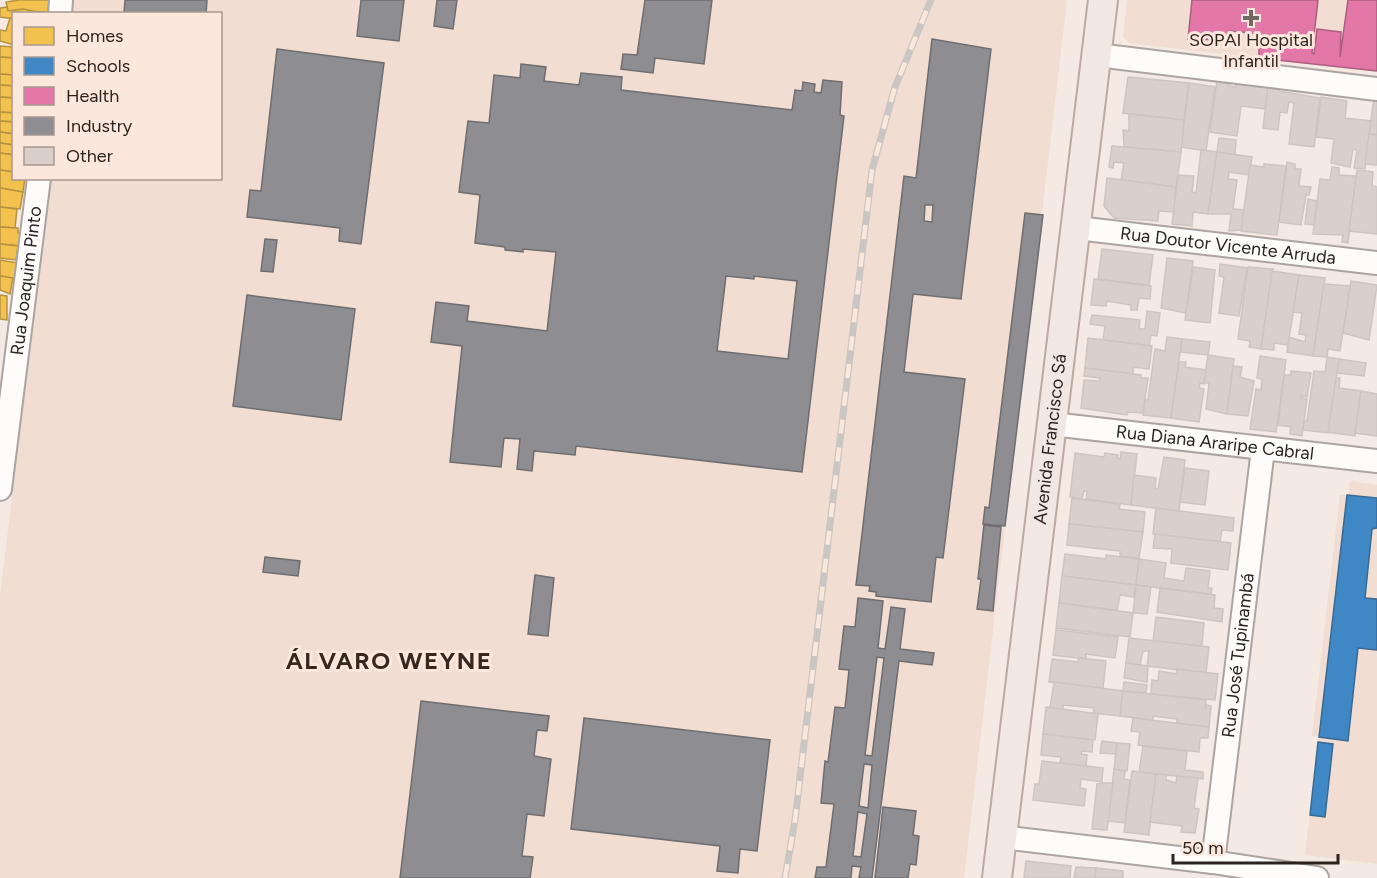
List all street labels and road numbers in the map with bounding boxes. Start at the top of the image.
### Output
street label: Rua Joaquim Pinto [6,205,46,357]
street label: Rua Doutor Vicente Arruda [1119,222,1337,269]
street label: Avenida Francisco Sá [1029,353,1071,526]
street label: Rua Diana Araripe Cabral [1115,420,1315,465]
street label: Rua José Tupinambá [1217,572,1259,739]

